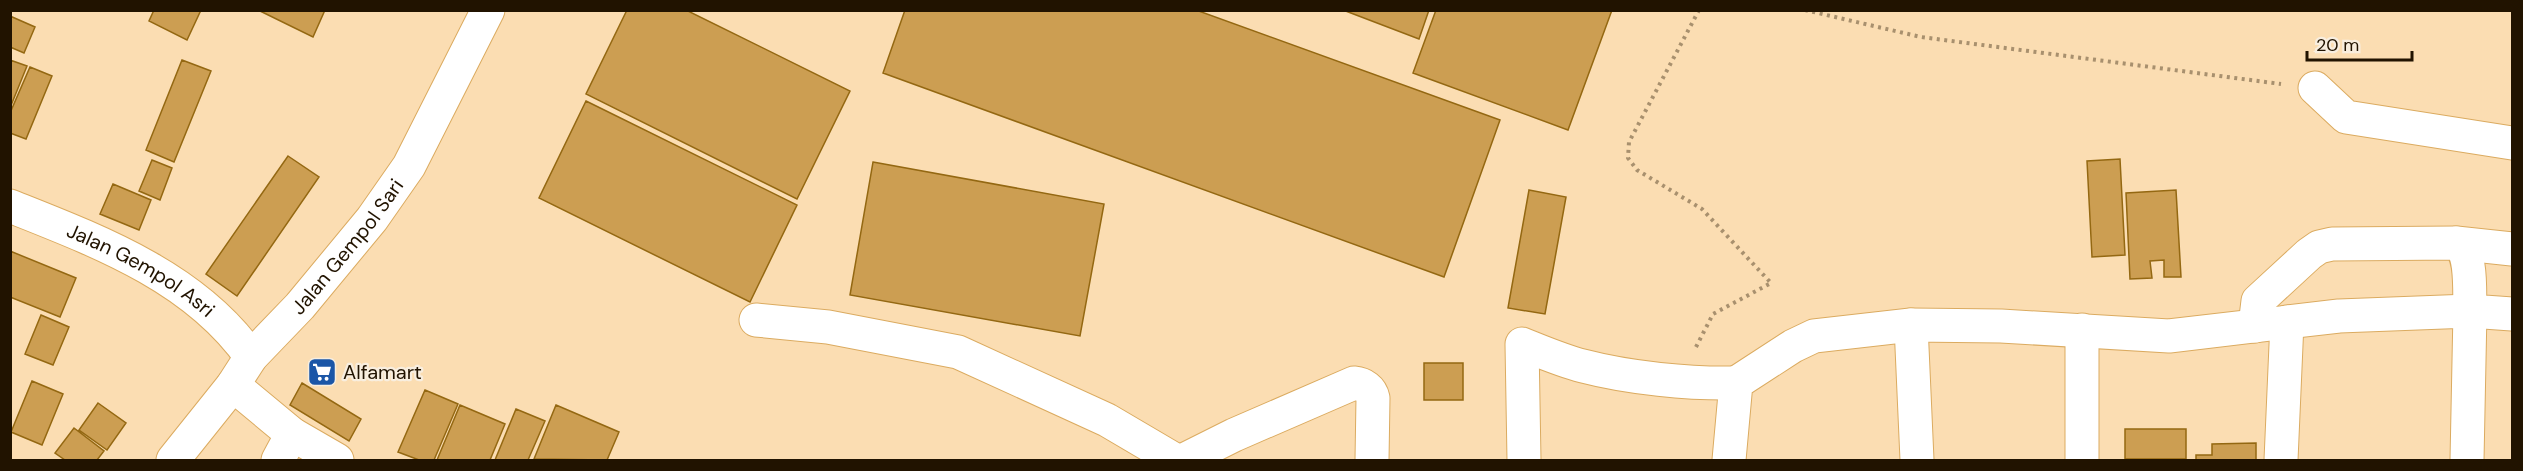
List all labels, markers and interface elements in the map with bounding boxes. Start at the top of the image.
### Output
scale bar [2307,24,2412,62]
text: 20 m [2316,33,2359,57]
street label: Jalan Gempol Sari [286,174,409,320]
street label: Jalan Gempol Asri [63,217,220,323]
supermarket icon: Alfamart [306,356,338,388]
place label: Alfamart [343,359,422,385]

